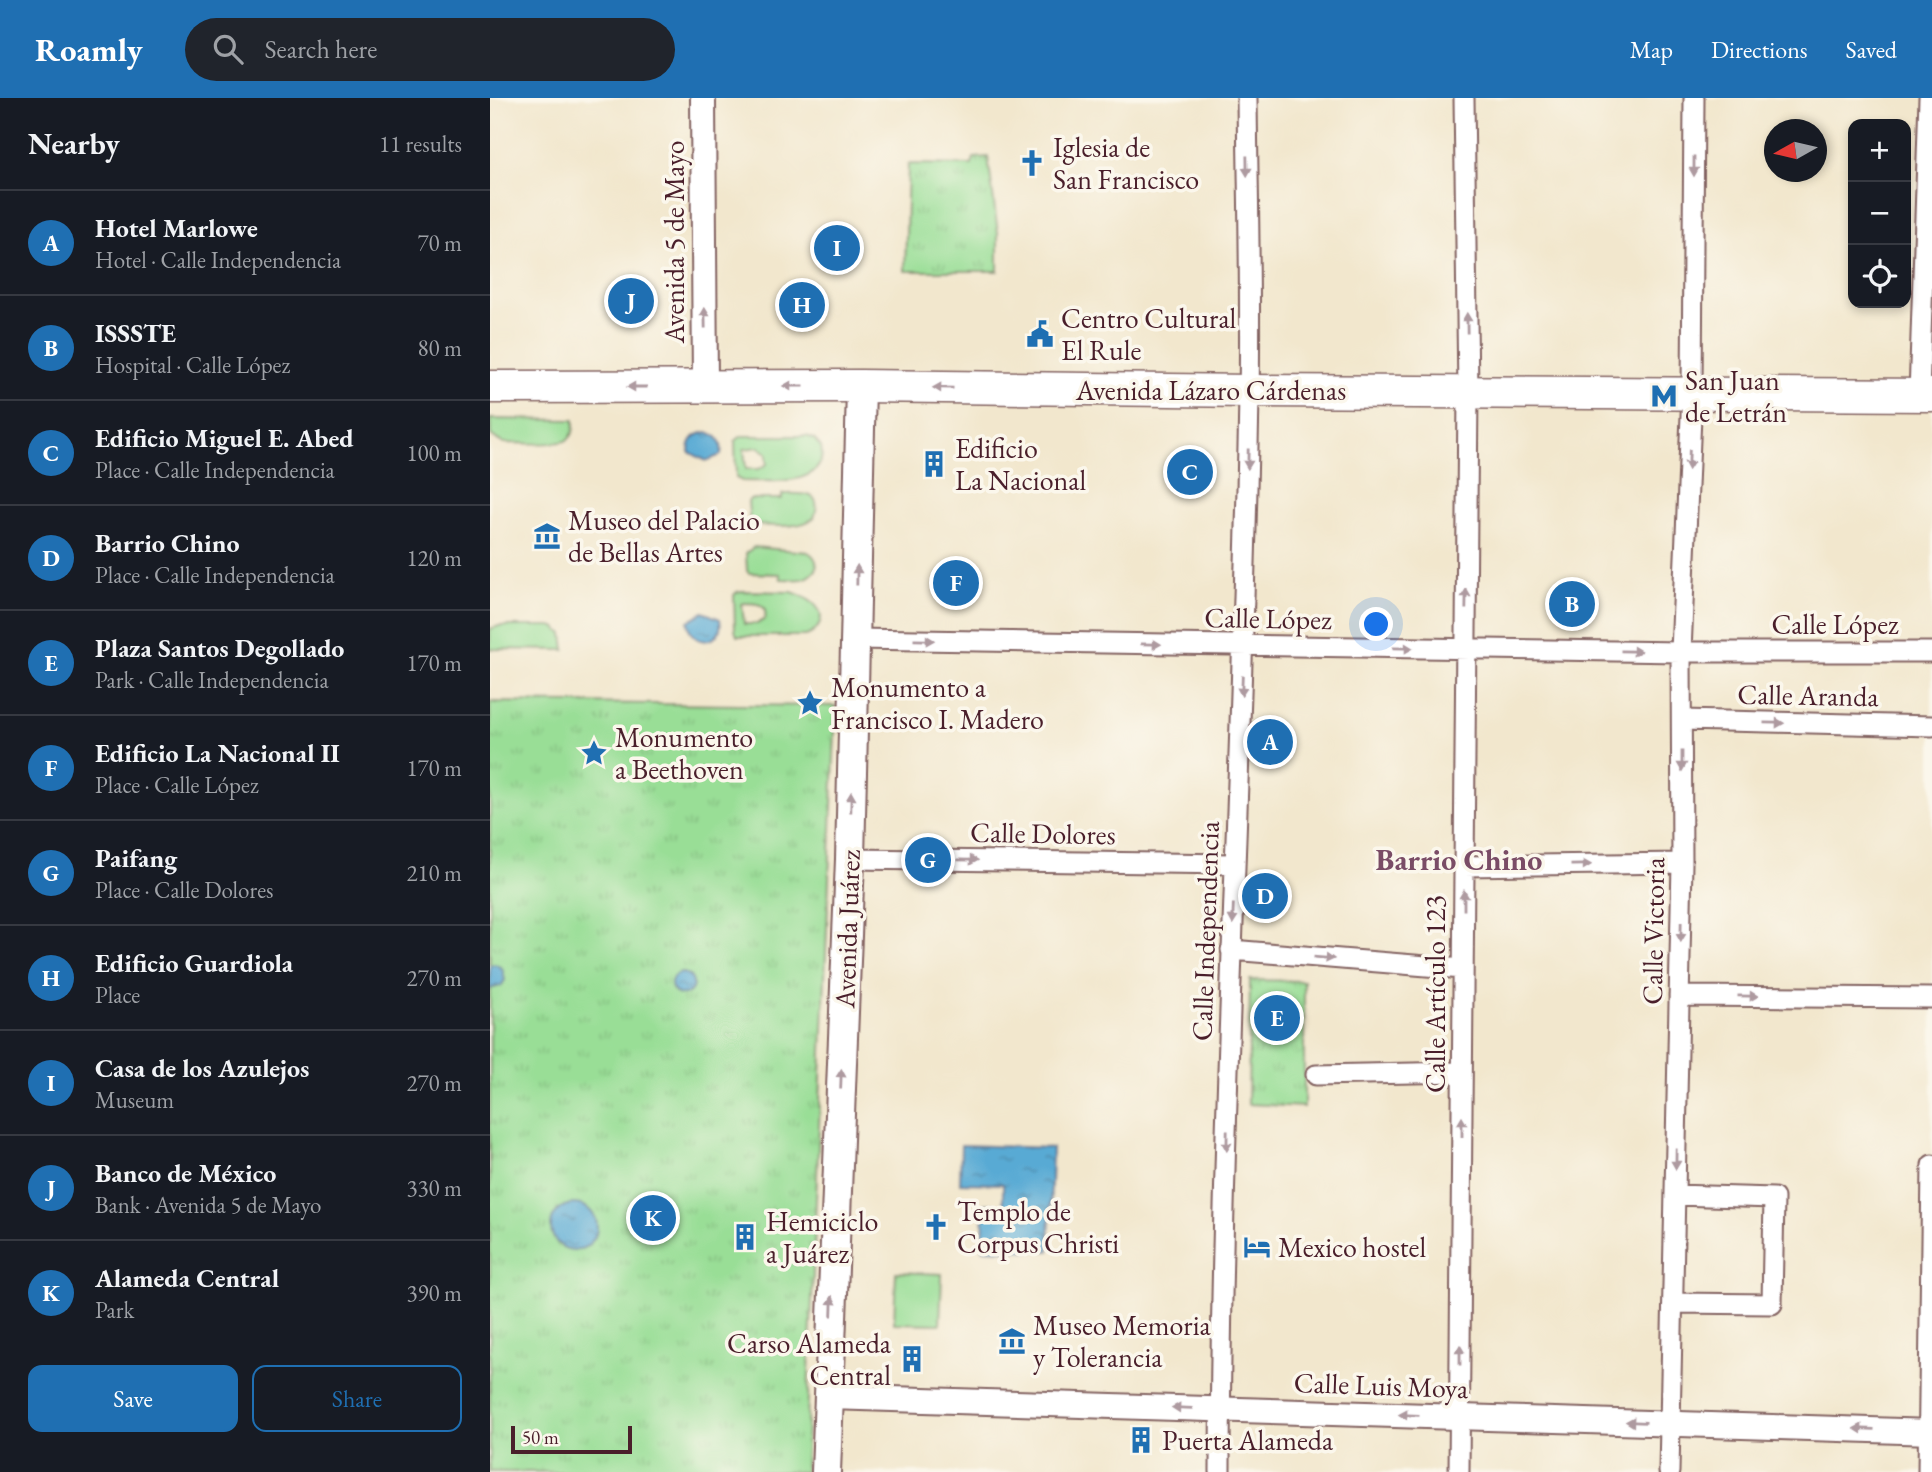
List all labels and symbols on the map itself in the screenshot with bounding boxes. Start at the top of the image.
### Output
north arrow [1764,119,1827,182]
place label: Iglesia de San Francisco [1053,129,1199,197]
street label: Avenida 5 de Mayo [656,140,692,345]
church icon: Iglesia de San Francisco [1017,148,1047,178]
one-way arrow [1241,155,1253,177]
one-way arrow [1688,155,1700,177]
pin: I [814,222,860,274]
pin: J [608,275,654,327]
pin: H [779,279,825,331]
place label: Centro Cultural El Rule [1061,300,1237,368]
one-way arrow [699,307,710,329]
one-way arrow [1461,312,1473,334]
public building icon: Centro Cultural El Rule [1025,319,1055,349]
place label: San Juan de Letrán [1685,362,1787,430]
street label: Avenida Lázaro Cárdenas [1075,372,1346,408]
one-way arrow [781,380,803,392]
one-way arrow [625,381,647,393]
metro station icon: San Juan de Letrán [1649,381,1679,411]
one-way arrow [932,382,954,393]
place label: Edificio La Nacional [955,430,1087,498]
pin: C [1167,446,1213,498]
one-way arrow [1242,448,1254,470]
building icon: Edificio La Nacional [919,449,949,479]
one-way arrow [1684,449,1695,471]
place label: Museo del Palacio de Bellas Artes [568,502,760,570]
museum icon: Museo del Palacio de Bellas Artes [532,521,562,551]
pin: F [933,557,979,609]
one-way arrow [851,564,863,586]
pin: B [1549,578,1595,630]
one-way arrow [1460,588,1472,610]
street label: Calle López [1204,599,1332,637]
street label: Calle López [1771,606,1899,642]
your location [1359,607,1393,641]
one-way arrow [913,635,935,646]
one-way arrow [1141,638,1163,650]
one-way arrow [1393,642,1415,654]
one-way arrow [1620,646,1642,657]
place label: Monumento a Francisco I. Madero [831,669,1044,737]
one-way arrow [1236,676,1247,698]
street label: Calle Aranda [1737,676,1880,714]
place icon: Monumento a Francisco I. Madero [795,688,825,718]
pin: A [1247,716,1293,768]
one-way arrow [1764,717,1786,728]
place label: Monumento a Beethoven [615,719,753,787]
place icon: Monumento a Beethoven [579,738,609,768]
one-way arrow [1676,750,1688,772]
one-way arrow [846,791,857,813]
street label: Calle Dolores [970,814,1116,852]
street label: Calle Independencia [1183,820,1227,1042]
pin: G [905,834,951,886]
district label: Barrio Chino [1376,840,1542,879]
street label: Avenida Juárez [826,849,868,1010]
one-way arrow [957,854,979,866]
street label: Calle Victoria [1634,856,1672,1005]
one-way arrow [1570,859,1592,871]
pin: D [1242,870,1288,922]
one-way arrow [1458,889,1470,911]
street label: Calle Artículo 123 [1417,895,1453,1093]
one-way arrow [1227,903,1238,925]
one-way arrow [1675,921,1687,943]
one-way arrow [1313,953,1335,964]
one-way arrow [1737,991,1759,1002]
pin: E [1254,992,1300,1044]
one-way arrow [836,1067,847,1089]
one-way arrow [1456,1116,1468,1138]
one-way arrow [1221,1130,1233,1152]
one-way arrow [1670,1148,1682,1170]
pin: K [630,1192,676,1244]
place label: Templo de Corpus Christi [957,1193,1119,1261]
place label: Hemiciclo a Juárez [766,1203,878,1271]
church icon: Templo de Corpus Christi [921,1212,951,1242]
building icon: Hemiciclo a Juárez [730,1222,760,1252]
place label: Mexico hostel [1278,1229,1426,1265]
hotel icon: Mexico hostel [1242,1232,1272,1262]
one-way arrow [827,1295,838,1317]
place label: Museo Memoria y Tolerancia [1033,1307,1212,1375]
place label: Carso Alameda Central [727,1325,892,1393]
museum icon: Museo Memoria y Tolerancia [997,1326,1027,1356]
building icon: Carso Alameda Central [897,1344,927,1374]
one-way arrow [1454,1344,1466,1366]
street label: Calle Luis Moya [1293,1364,1470,1406]
one-way arrow [1170,1402,1192,1414]
one-way arrow [1398,1410,1420,1421]
one-way arrow [1625,1417,1647,1428]
place label: Puerta Alameda [1162,1422,1334,1458]
scale bar [511,1423,632,1455]
one-way arrow [1853,1424,1875,1435]
building icon: Puerta Alameda [1126,1425,1156,1455]

